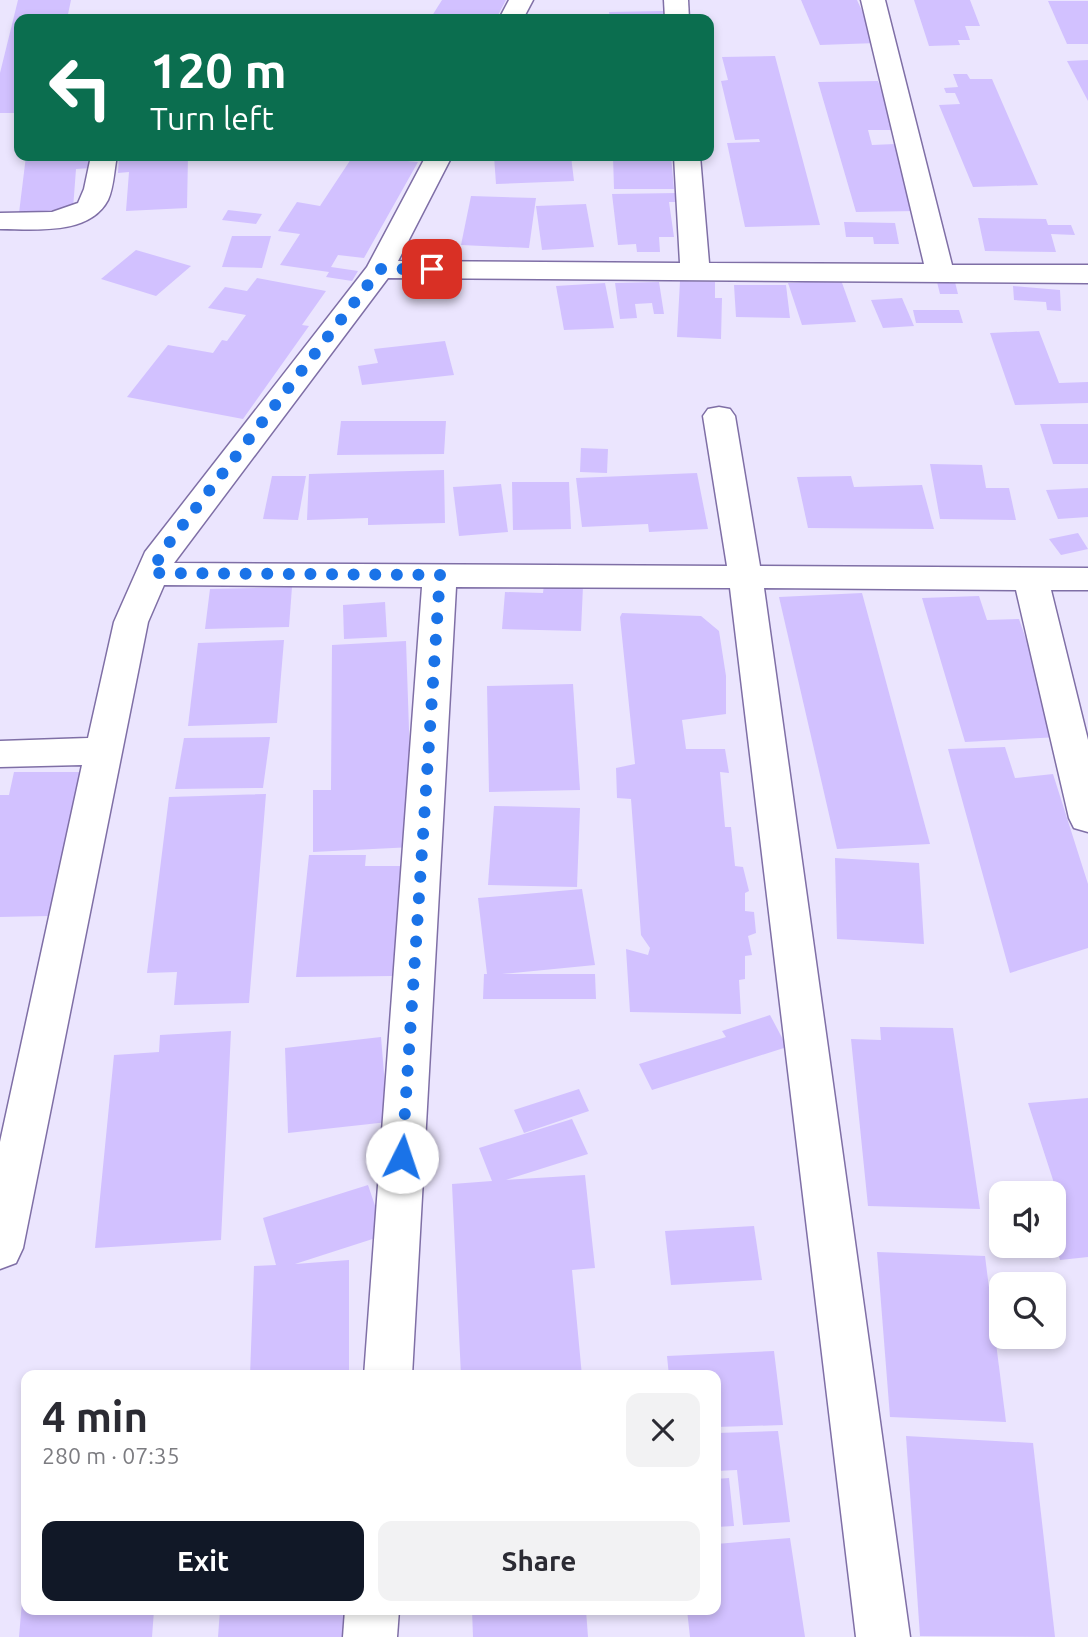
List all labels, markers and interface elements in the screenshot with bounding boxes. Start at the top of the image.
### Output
icon: left [35,42,126,133]
text: 120 m [150,42,287,97]
text: Turn left [150,100,274,136]
pin [402,239,462,299]
icon: arrive [413,250,451,288]
position arrow [365,1120,439,1194]
map controls [989,1181,1066,1349]
button: sound [989,1181,1066,1258]
button: search [989,1272,1066,1349]
text: 4 min [42,1393,148,1440]
button: close [626,1393,700,1467]
text: 280 m · 07:35 [42,1443,180,1468]
button: Exit [42,1521,364,1601]
button: Share [378,1521,700,1601]

